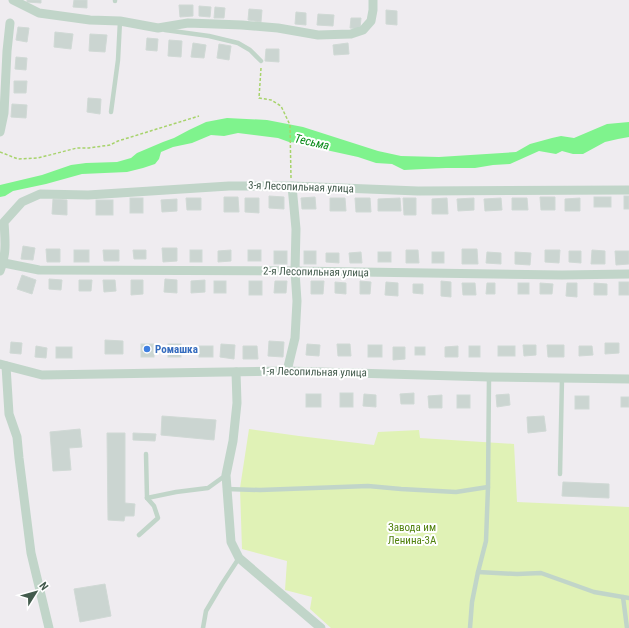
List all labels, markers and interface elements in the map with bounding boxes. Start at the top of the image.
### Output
water label: Тесьма [293,131,331,153]
street label: 3-я Лесопильная улица [248,179,354,195]
street label: 2-я Лесопильная улица [263,265,369,279]
place label: Ромашка [155,343,198,356]
marker: Ромашка [142,344,152,354]
street label: 1-я Лесопильная улица [261,365,367,379]
park label: Завода им Ленина-3А [388,521,437,547]
north arrow [16,572,56,612]
text: N [36,580,51,593]

